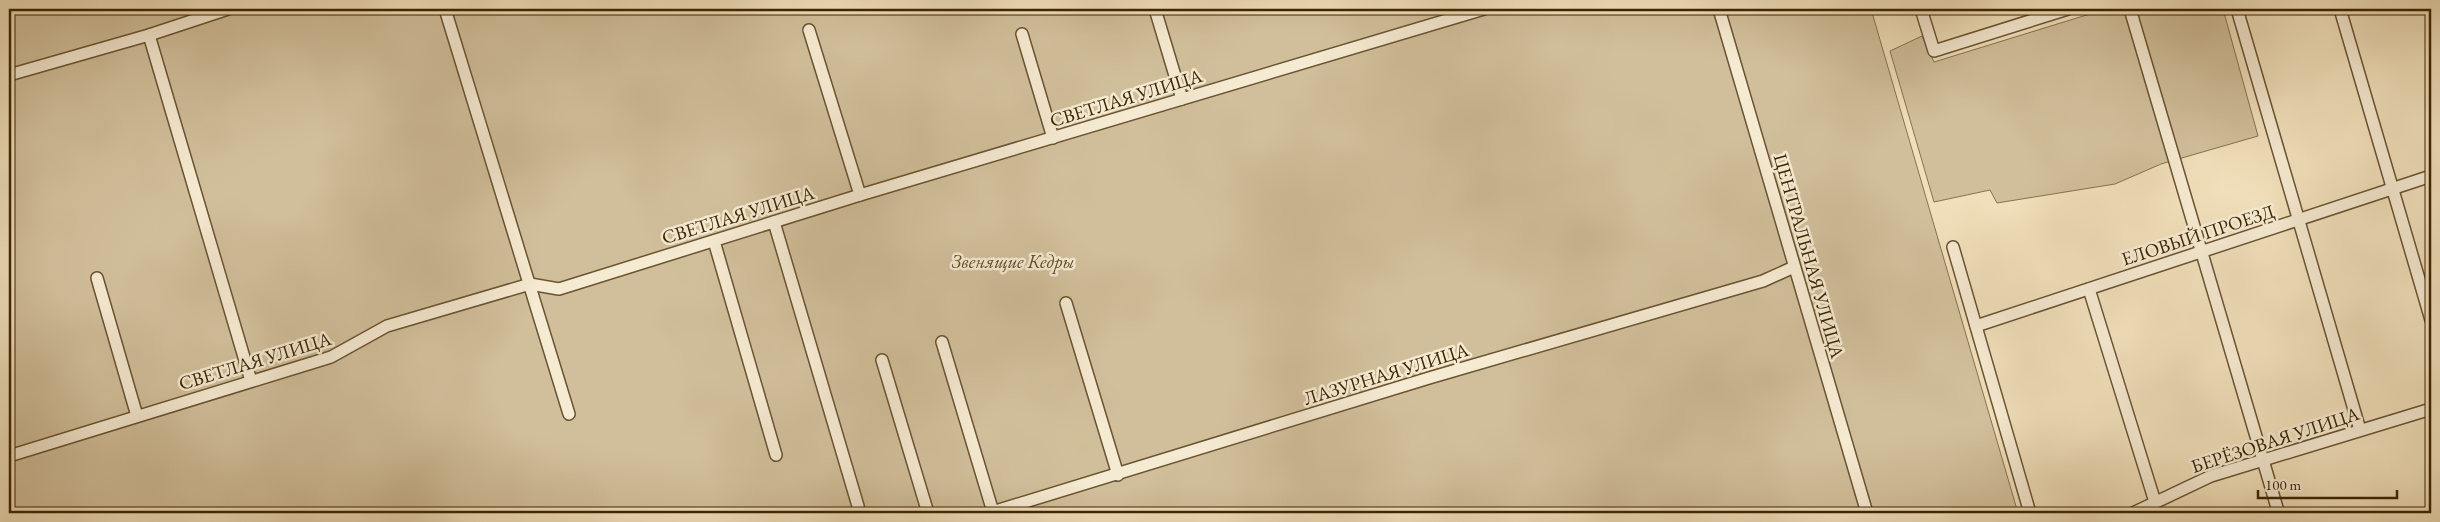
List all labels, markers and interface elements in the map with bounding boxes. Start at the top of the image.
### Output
street label: СВЕТЛАЯ УЛИЦА [1047,63,1206,133]
street label: ЦЕНТРАЛЬНАЯ УЛИЦА [1768,151,1850,362]
street label: СВЕТЛАЯ УЛИЦА [659,180,818,250]
street label: ЕЛОВЫЙ ПРОЕЗД [2118,198,2278,272]
park label: Звенящие Кедры [952,249,1074,274]
street label: СВЕТЛАЯ УЛИЦА [176,326,335,396]
street label: ЛАЗУРНАЯ УЛИЦА [1300,337,1472,411]
street label: БЕРЁЗОВАЯ УЛИЦА [2188,401,2363,479]
scale bar [2258,467,2396,499]
text: 100 m [2265,475,2302,494]

